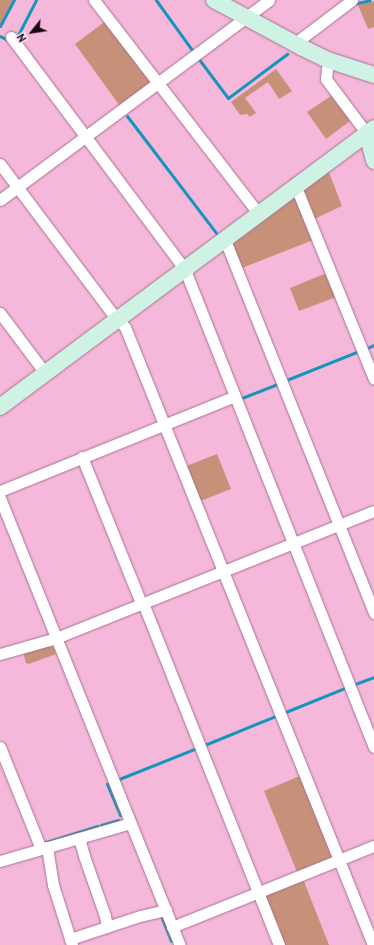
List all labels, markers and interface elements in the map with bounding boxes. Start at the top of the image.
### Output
north arrow [12,12,52,52]
text: N [14,31,29,45]

